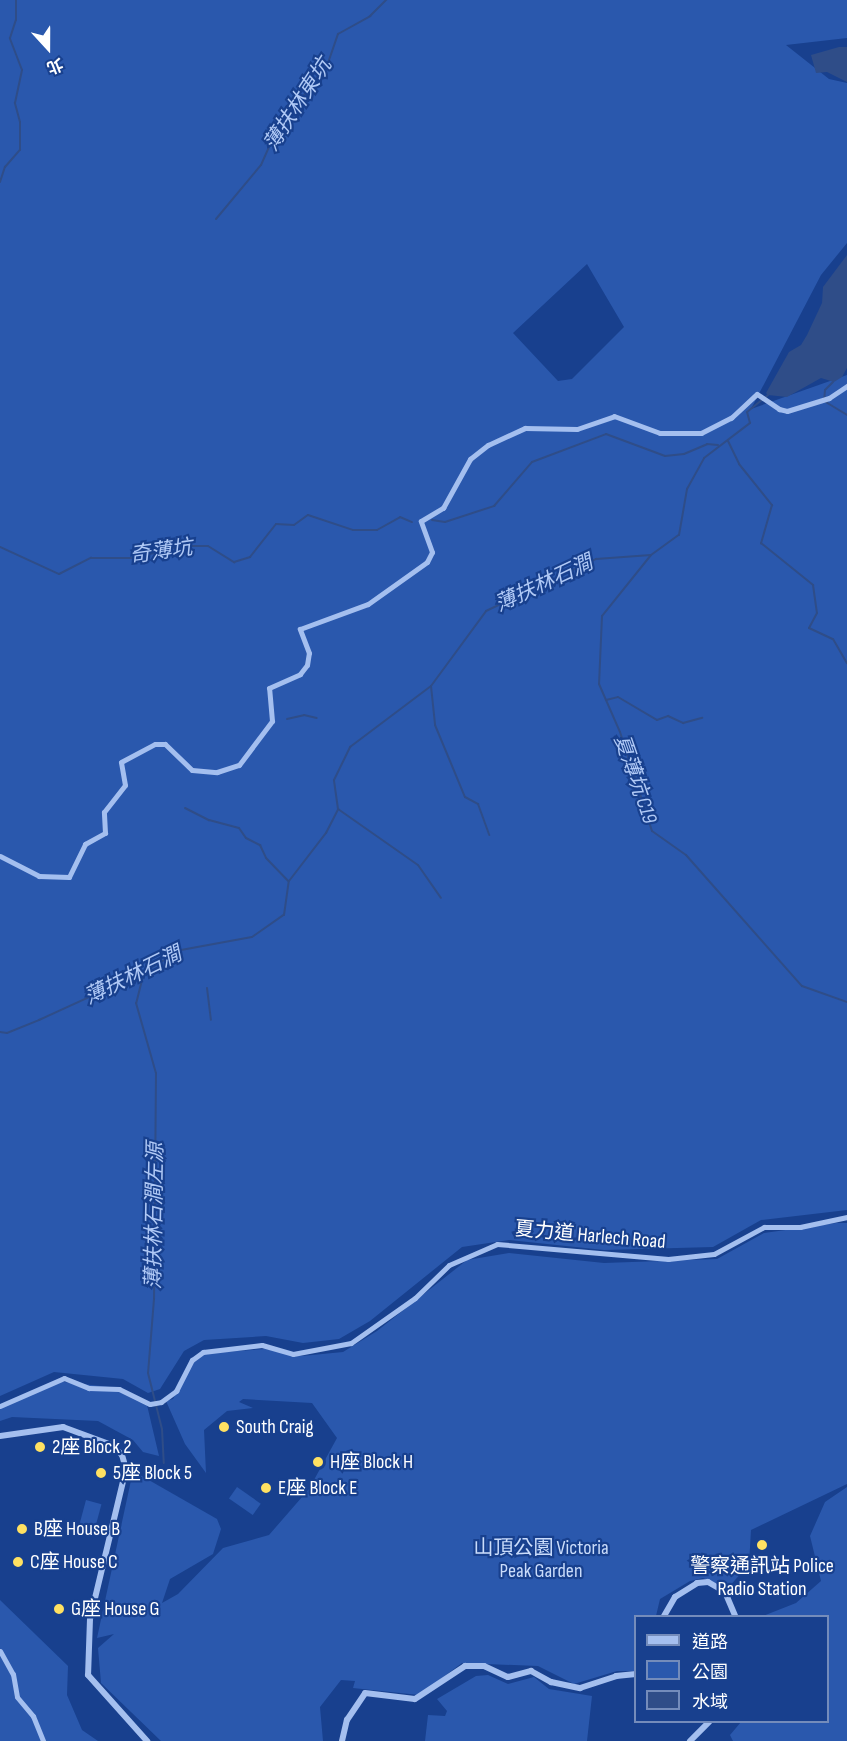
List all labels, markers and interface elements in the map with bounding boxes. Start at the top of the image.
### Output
north arrow [18,18,78,78]
text: 北 [44,54,66,77]
water label: 薄扶林東坑 [259,54,337,156]
water label: 奇薄坑 [128,535,194,569]
water label: 薄扶林石澗 [491,550,597,618]
water label: 夏薄坑 C19 [608,731,662,827]
water label: 薄扶林石澗 [80,942,186,1010]
water label: 薄扶林石澗左源 [141,1142,169,1290]
street label: 夏力道 Harlech Road [513,1217,667,1255]
place label: South Craig [236,1415,313,1439]
marker: South Craig [217,1420,231,1434]
place label: 2座 Block 2 [52,1435,131,1459]
marker: 2座 Block 2 [33,1440,47,1454]
place label: H座 Block H [330,1450,413,1474]
marker: H座 Block H [311,1455,325,1469]
place label: 5座 Block 5 [113,1461,192,1485]
marker: 5座 Block 5 [94,1466,108,1480]
place label: E座 Block E [278,1476,357,1500]
marker: E座 Block E [259,1481,273,1495]
place label: B座 House B [34,1517,120,1541]
marker: B座 House B [15,1522,29,1536]
park label: 山頂公園 Victoria Peak Garden [473,1536,609,1583]
marker: 警察通訊站 Police Radio Station [755,1538,769,1552]
place label: C座 House C [30,1550,118,1574]
place label: 警察通訊站 Police Radio Station [690,1554,834,1601]
marker: C座 House C [11,1555,25,1569]
place label: G座 House G [71,1597,159,1621]
marker: G座 House G [52,1602,66,1616]
legend [634,1615,829,1723]
text: 道路 [692,1632,728,1653]
text: 公園 [692,1662,728,1683]
text: 水域 [692,1692,728,1713]

